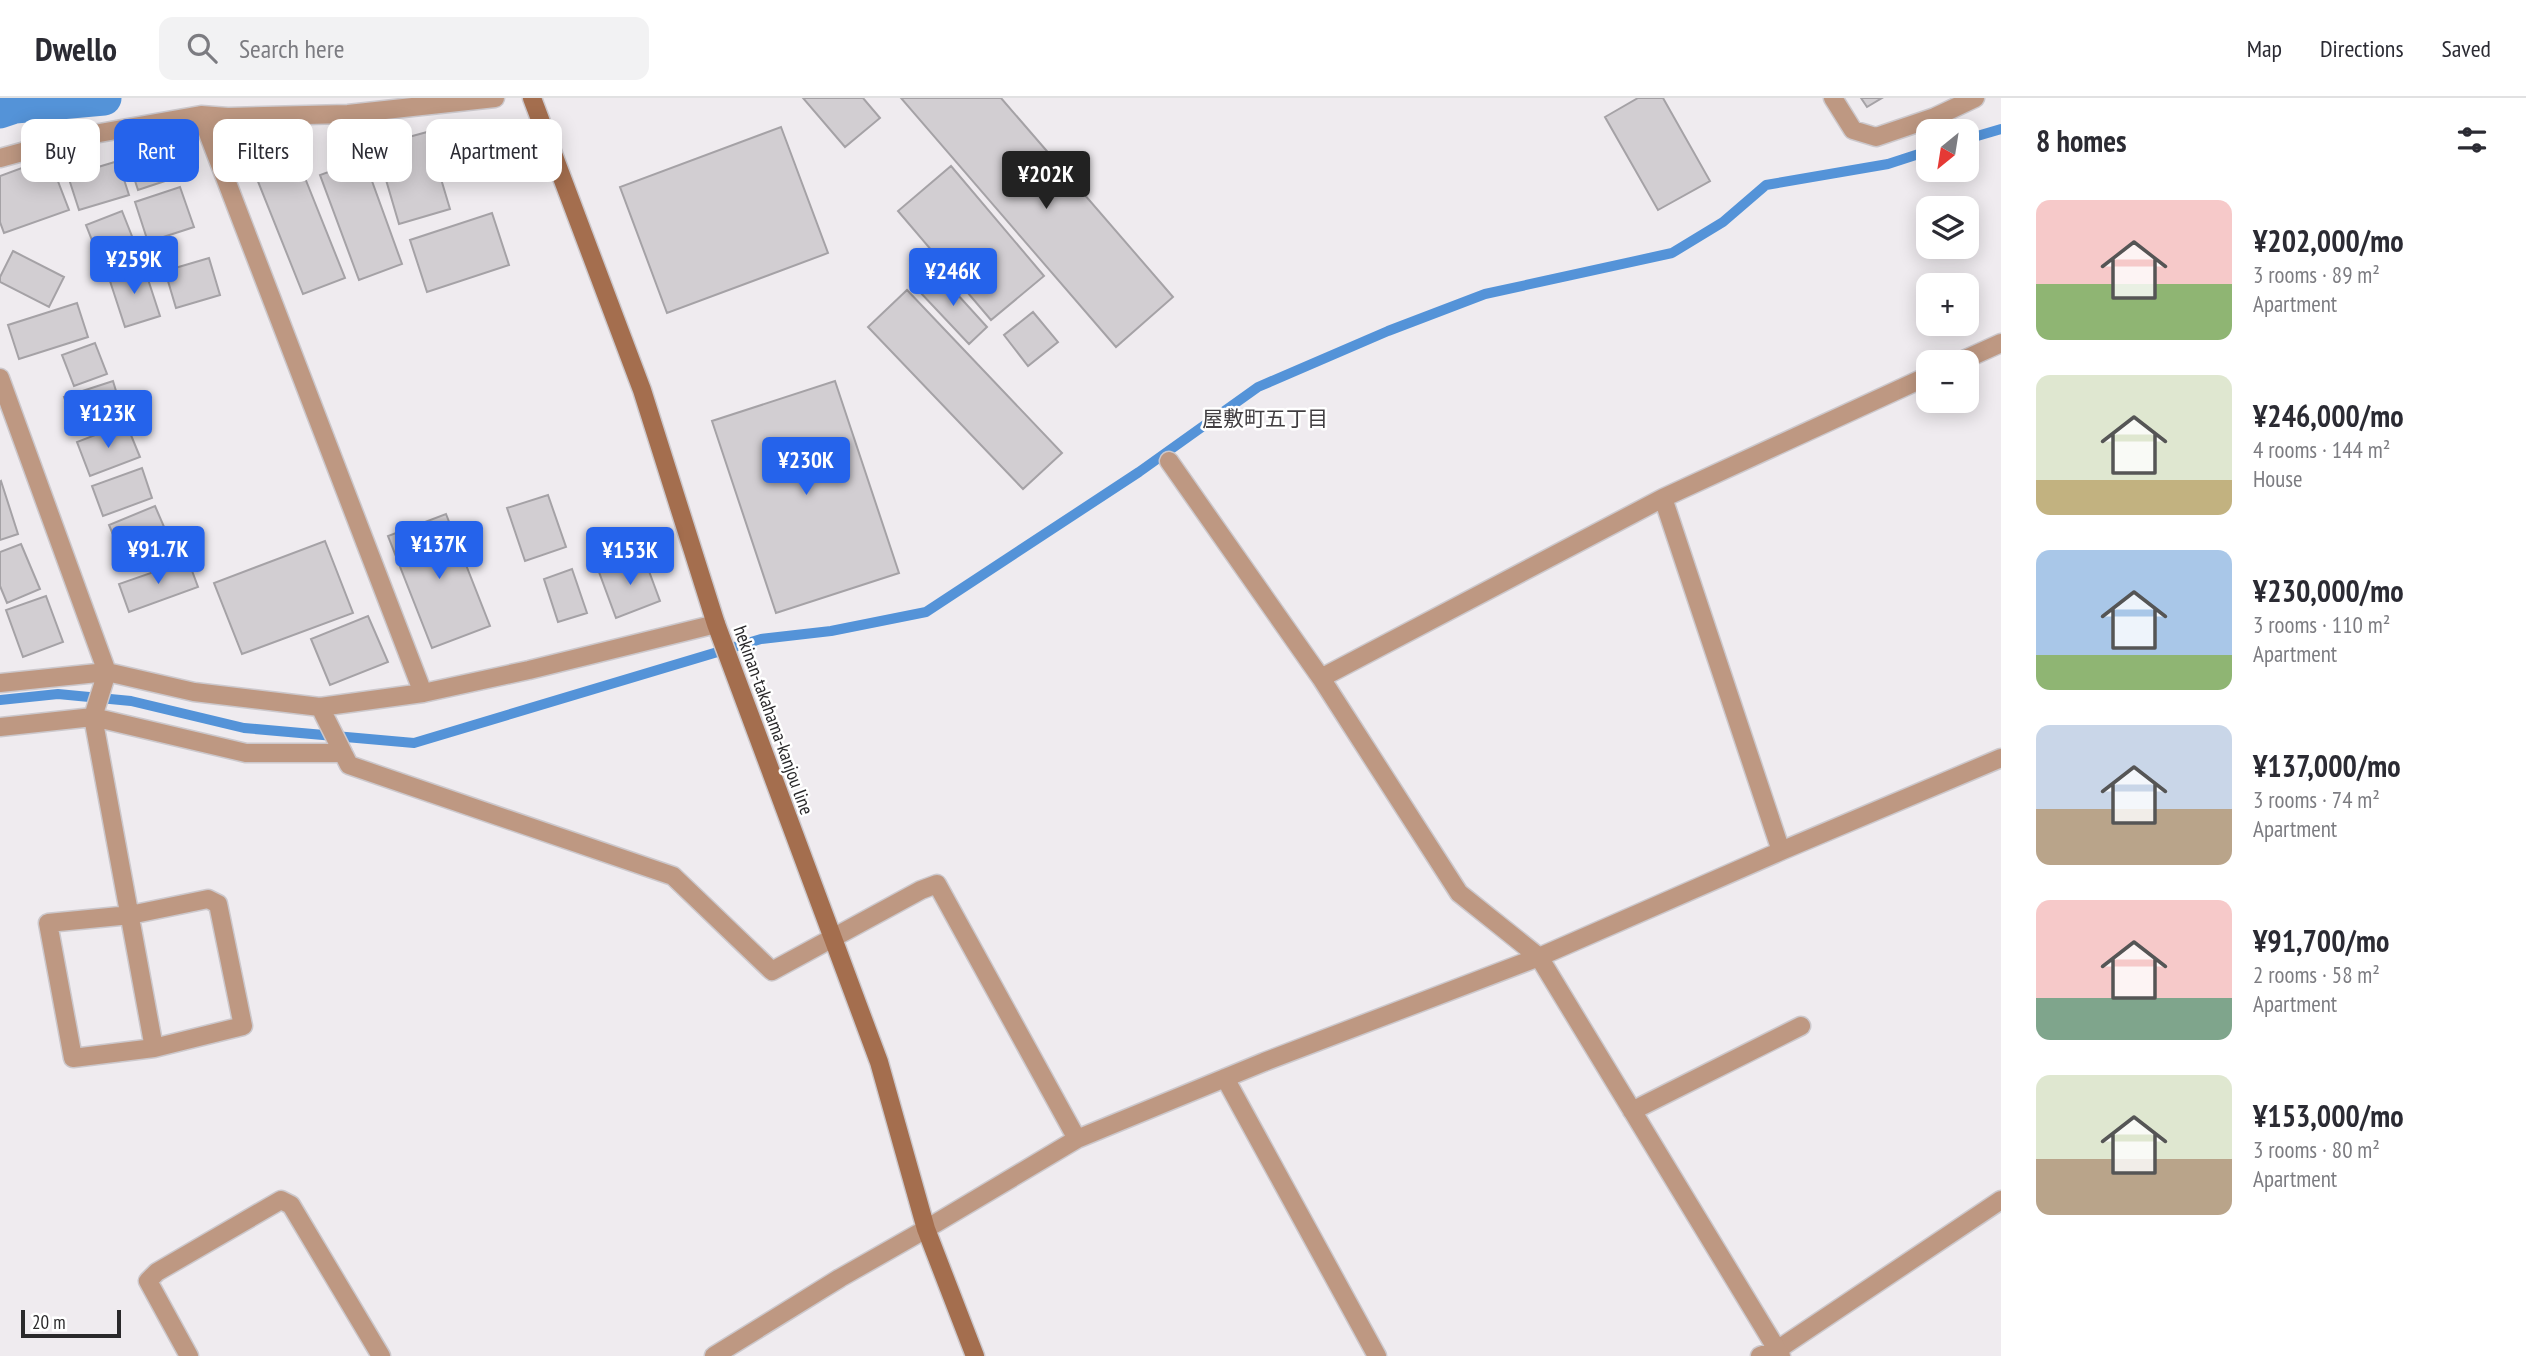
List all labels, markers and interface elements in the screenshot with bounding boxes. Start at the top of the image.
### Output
search box [159,17,649,80]
text: Dwello [35,27,117,70]
icon: search [183,29,221,67]
text: Search here [239,32,345,65]
text: Map [2247,33,2282,64]
text: Directions [2320,33,2404,64]
text: Saved [2442,33,2491,64]
chip: Buy [21,119,100,182]
chip: Rent [114,119,199,182]
chip: Filters [213,119,313,182]
chip: New [327,119,412,182]
chip: Apartment [426,119,562,182]
north arrow [1916,119,1979,182]
map controls [1916,119,1979,413]
text: 8 homes [2036,121,2127,160]
icon: filters [2453,121,2491,159]
pin: ¥202K [997,152,1095,211]
text: ¥202K [1018,159,1074,188]
button: layers [1916,196,1979,259]
text: ¥202,000/mo [2253,221,2404,260]
icon: home [2092,228,2176,312]
pin: ¥259K [85,236,183,296]
text: ¥259K [106,244,162,273]
pin: ¥246K [904,248,1002,308]
text: ¥246K [925,256,981,285]
text: 3 rooms · 89 m² [2253,260,2380,289]
button: + [1916,273,1979,336]
text: Apartment [2253,289,2337,318]
button: − [1916,350,1979,413]
pin: ¥123K [59,390,157,450]
text: ¥246,000/mo [2253,396,2404,435]
text: ¥123K [80,398,136,427]
icon: home [2092,403,2176,487]
district label: 屋敷町五丁目 [1202,405,1328,432]
text: 4 rooms · 144 m² [2253,435,2390,464]
pin: ¥230K [757,438,855,497]
text: ¥230K [778,445,834,474]
text: House [2253,464,2303,493]
pin: ¥137K [390,522,488,581]
pin: ¥91.7K [101,526,215,586]
pin: ¥153K [581,528,679,587]
text: ¥137K [411,529,467,558]
text: ¥91.7K [128,534,188,563]
text: ¥153K [602,535,658,564]
text: ¥230,000/mo [2253,571,2404,610]
icon: home [2092,578,2176,662]
text: 3 rooms · 110 m² [2253,610,2390,639]
street label: hekinan-takahama-kanjou line [729,622,819,818]
text: Apartment [2253,639,2337,668]
text: ¥137,000/mo [2253,746,2401,785]
icon: home [2092,753,2176,837]
text: 3 rooms · 74 m² [2253,785,2380,814]
text: Apartment [2253,814,2337,843]
text: ¥91,700/mo [2253,921,2389,960]
icon: home [2092,928,2176,1012]
text: 2 rooms · 58 m² [2253,960,2380,989]
text: Apartment [2253,989,2337,1018]
text: ¥153,000/mo [2253,1096,2404,1135]
icon: home [2092,1103,2176,1187]
text: 3 rooms · 80 m² [2253,1135,2380,1164]
text: Apartment [2253,1164,2337,1193]
scale bar [21,1307,121,1339]
text: 20 m [32,1310,66,1334]

